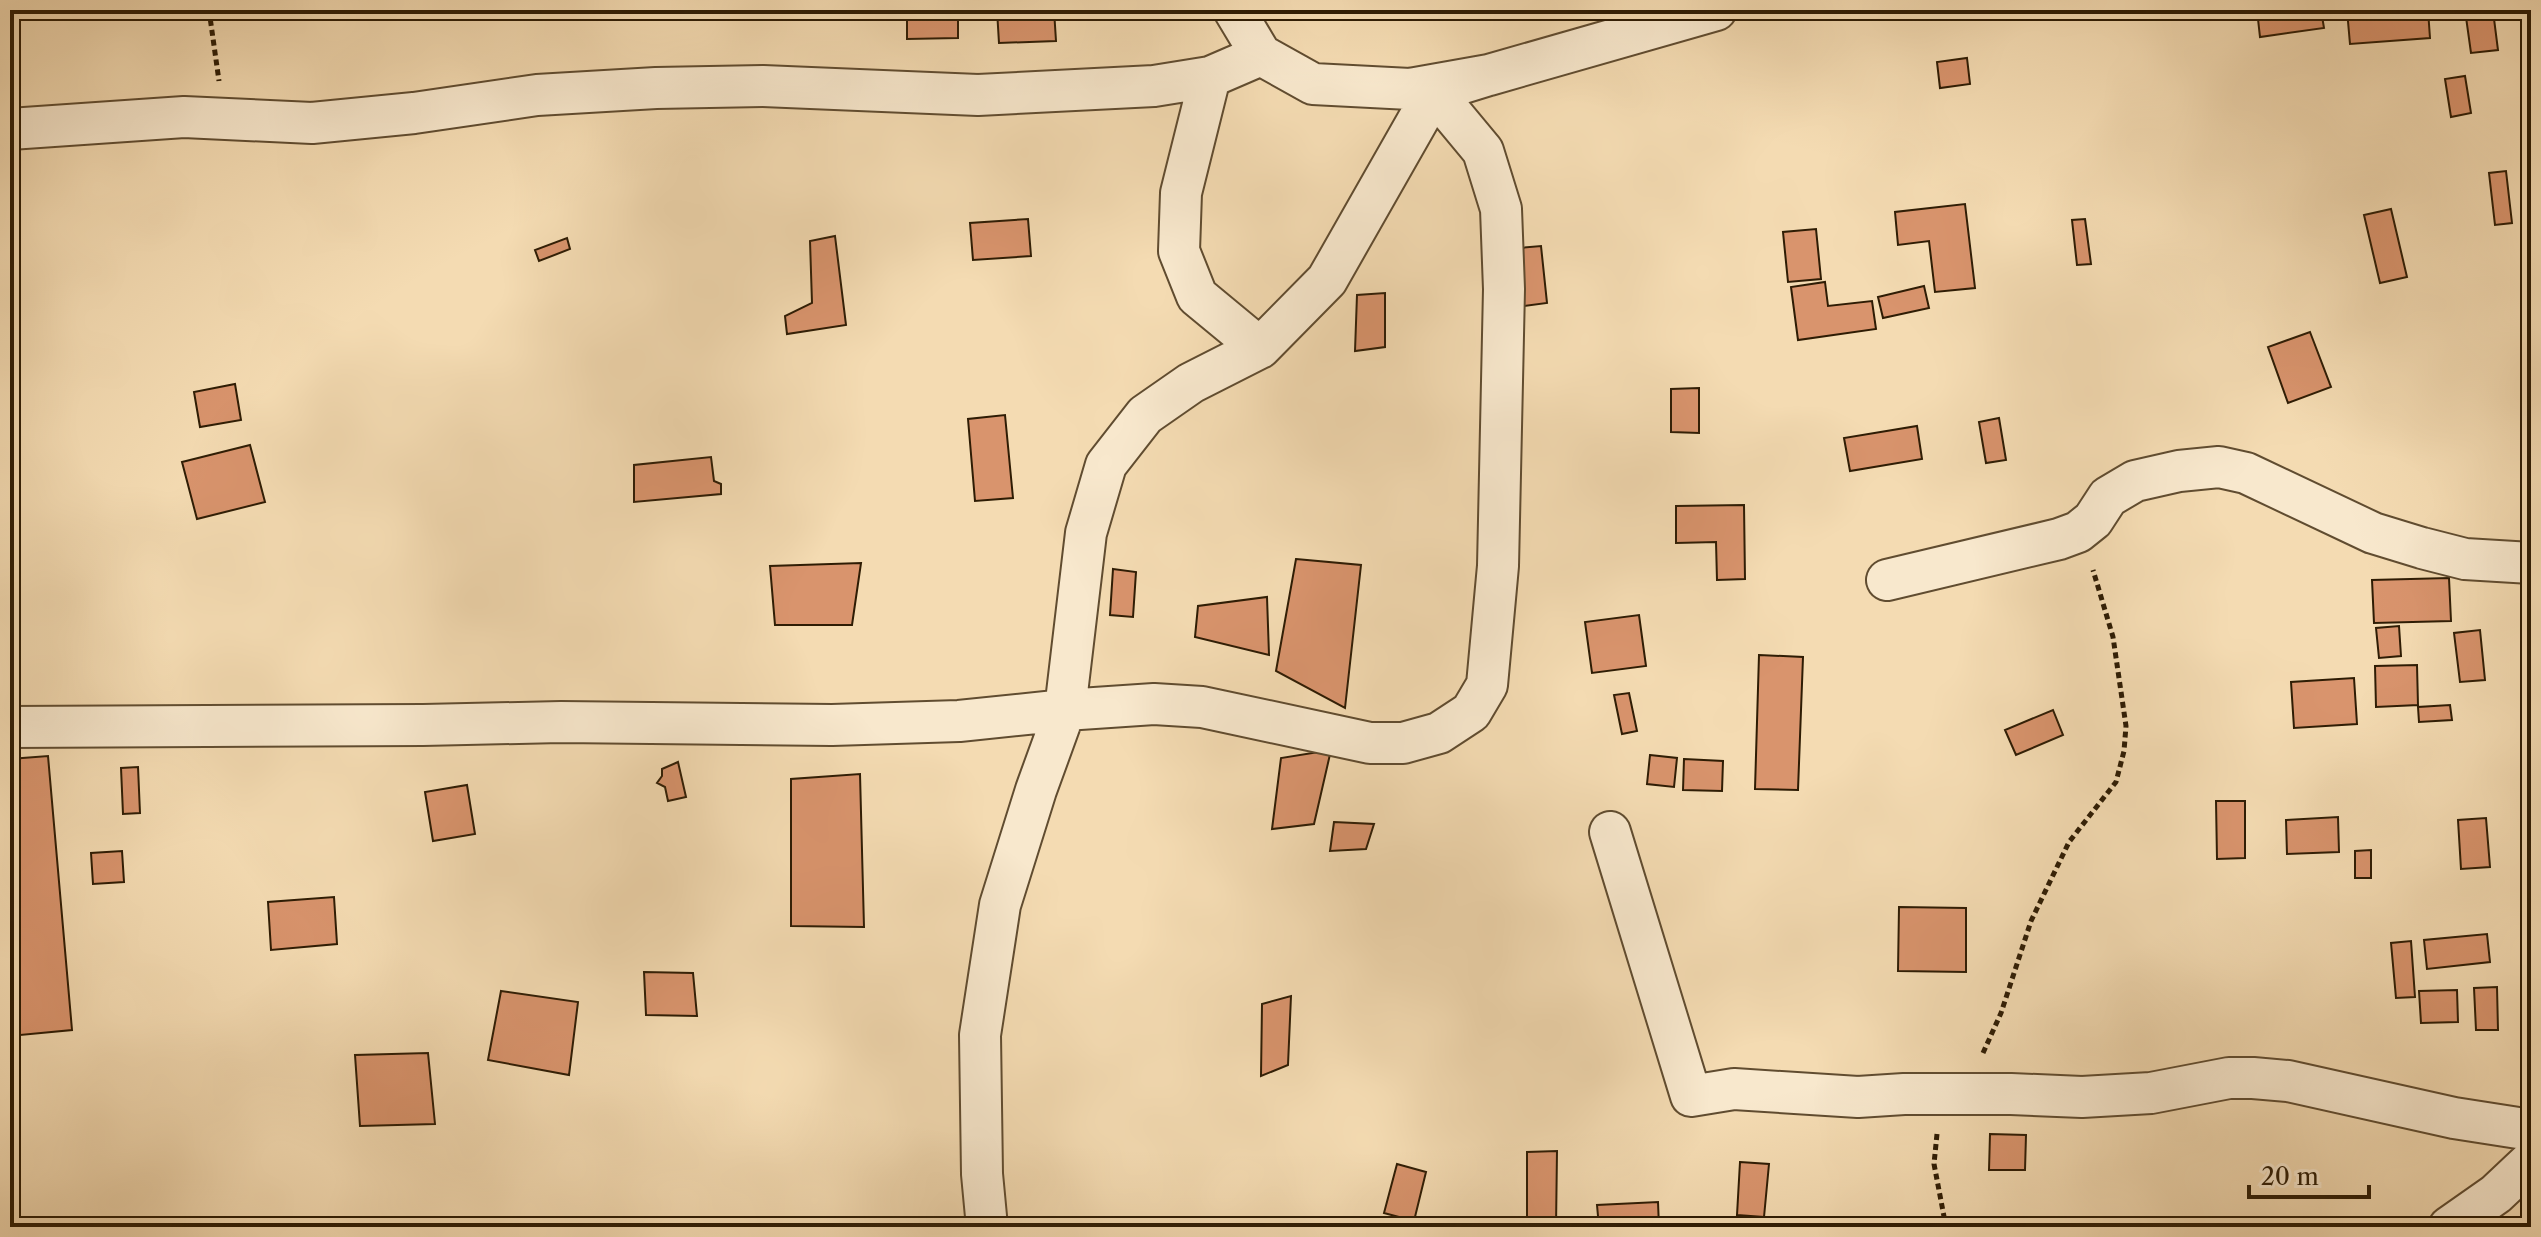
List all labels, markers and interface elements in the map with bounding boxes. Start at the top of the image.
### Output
scale bar [2249,1149,2369,1199]
text: 20 m [2261,1162,2319,1191]

